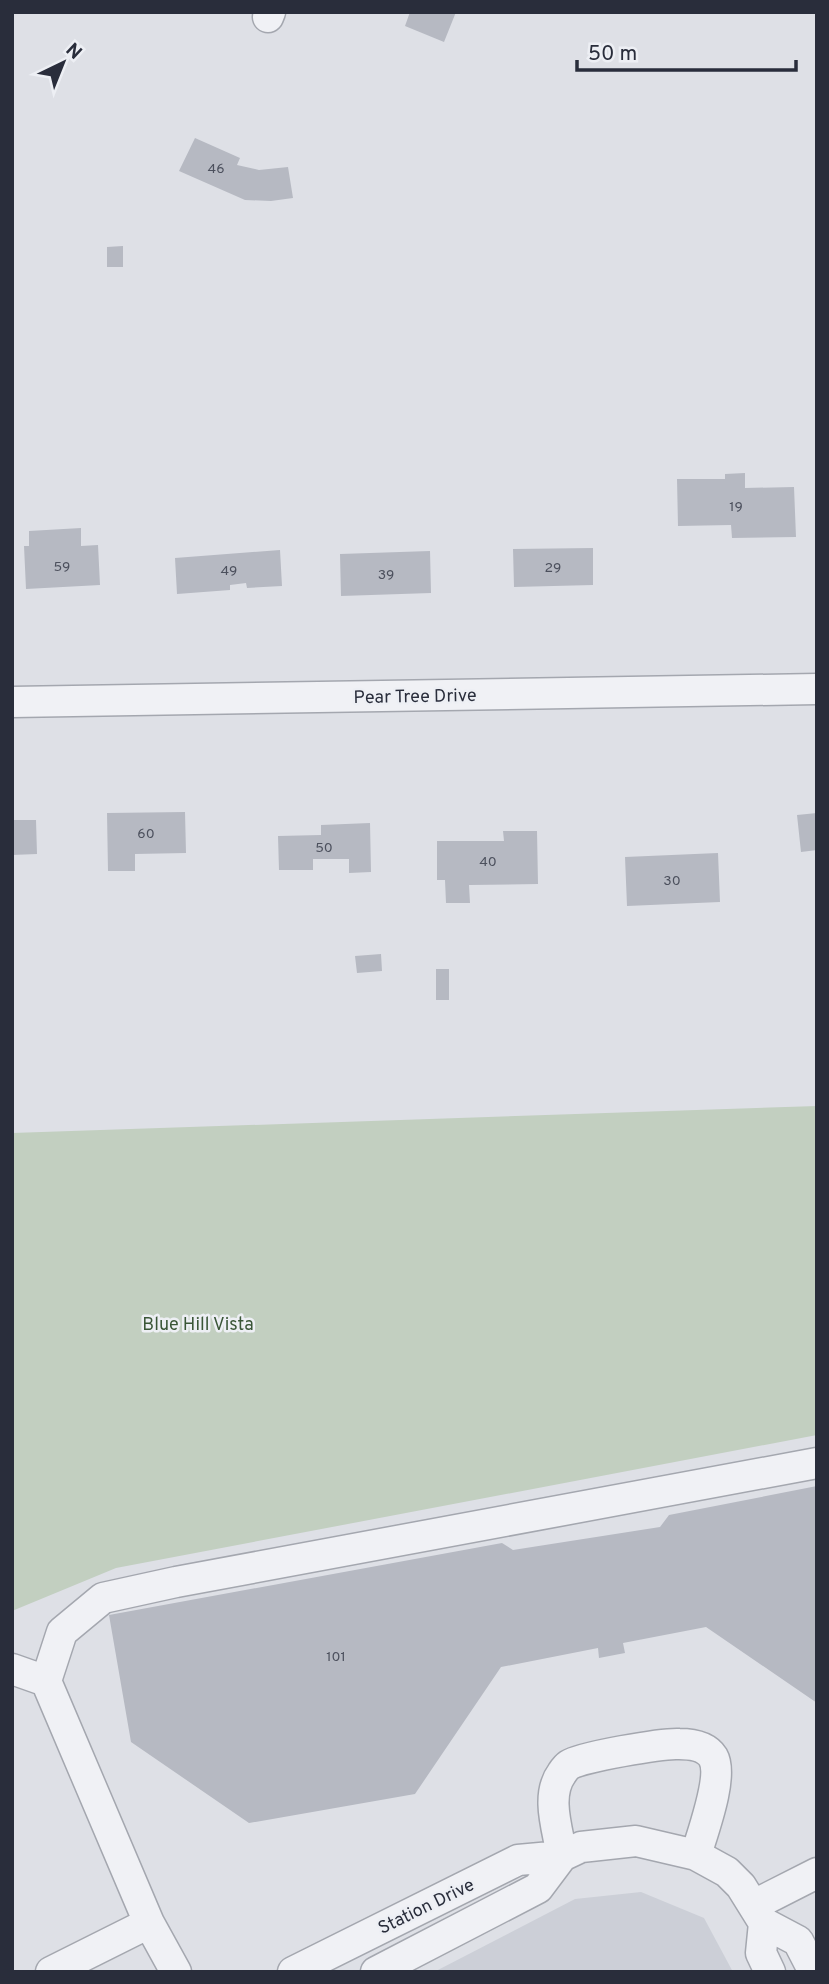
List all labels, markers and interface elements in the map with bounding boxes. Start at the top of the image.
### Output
north arrow [28,28,98,98]
scale bar [577,28,796,72]
text: N [60,39,86,65]
text: 50 m [588,41,637,68]
house number: 46 [207,161,225,178]
house number: 19 [729,499,743,516]
house number: 59 [54,559,70,576]
house number: 29 [545,560,561,577]
house number: 49 [221,563,237,580]
house number: 39 [378,567,394,584]
street label: Pear Tree Drive [353,685,477,710]
house number: 60 [137,826,155,843]
house number: 50 [315,840,333,857]
house number: 40 [479,854,497,871]
house number: 30 [663,873,681,890]
park label: Blue Hill Vista [142,1314,254,1337]
house number: 101 [326,1649,346,1666]
street label: Station Drive [375,1874,479,1941]

